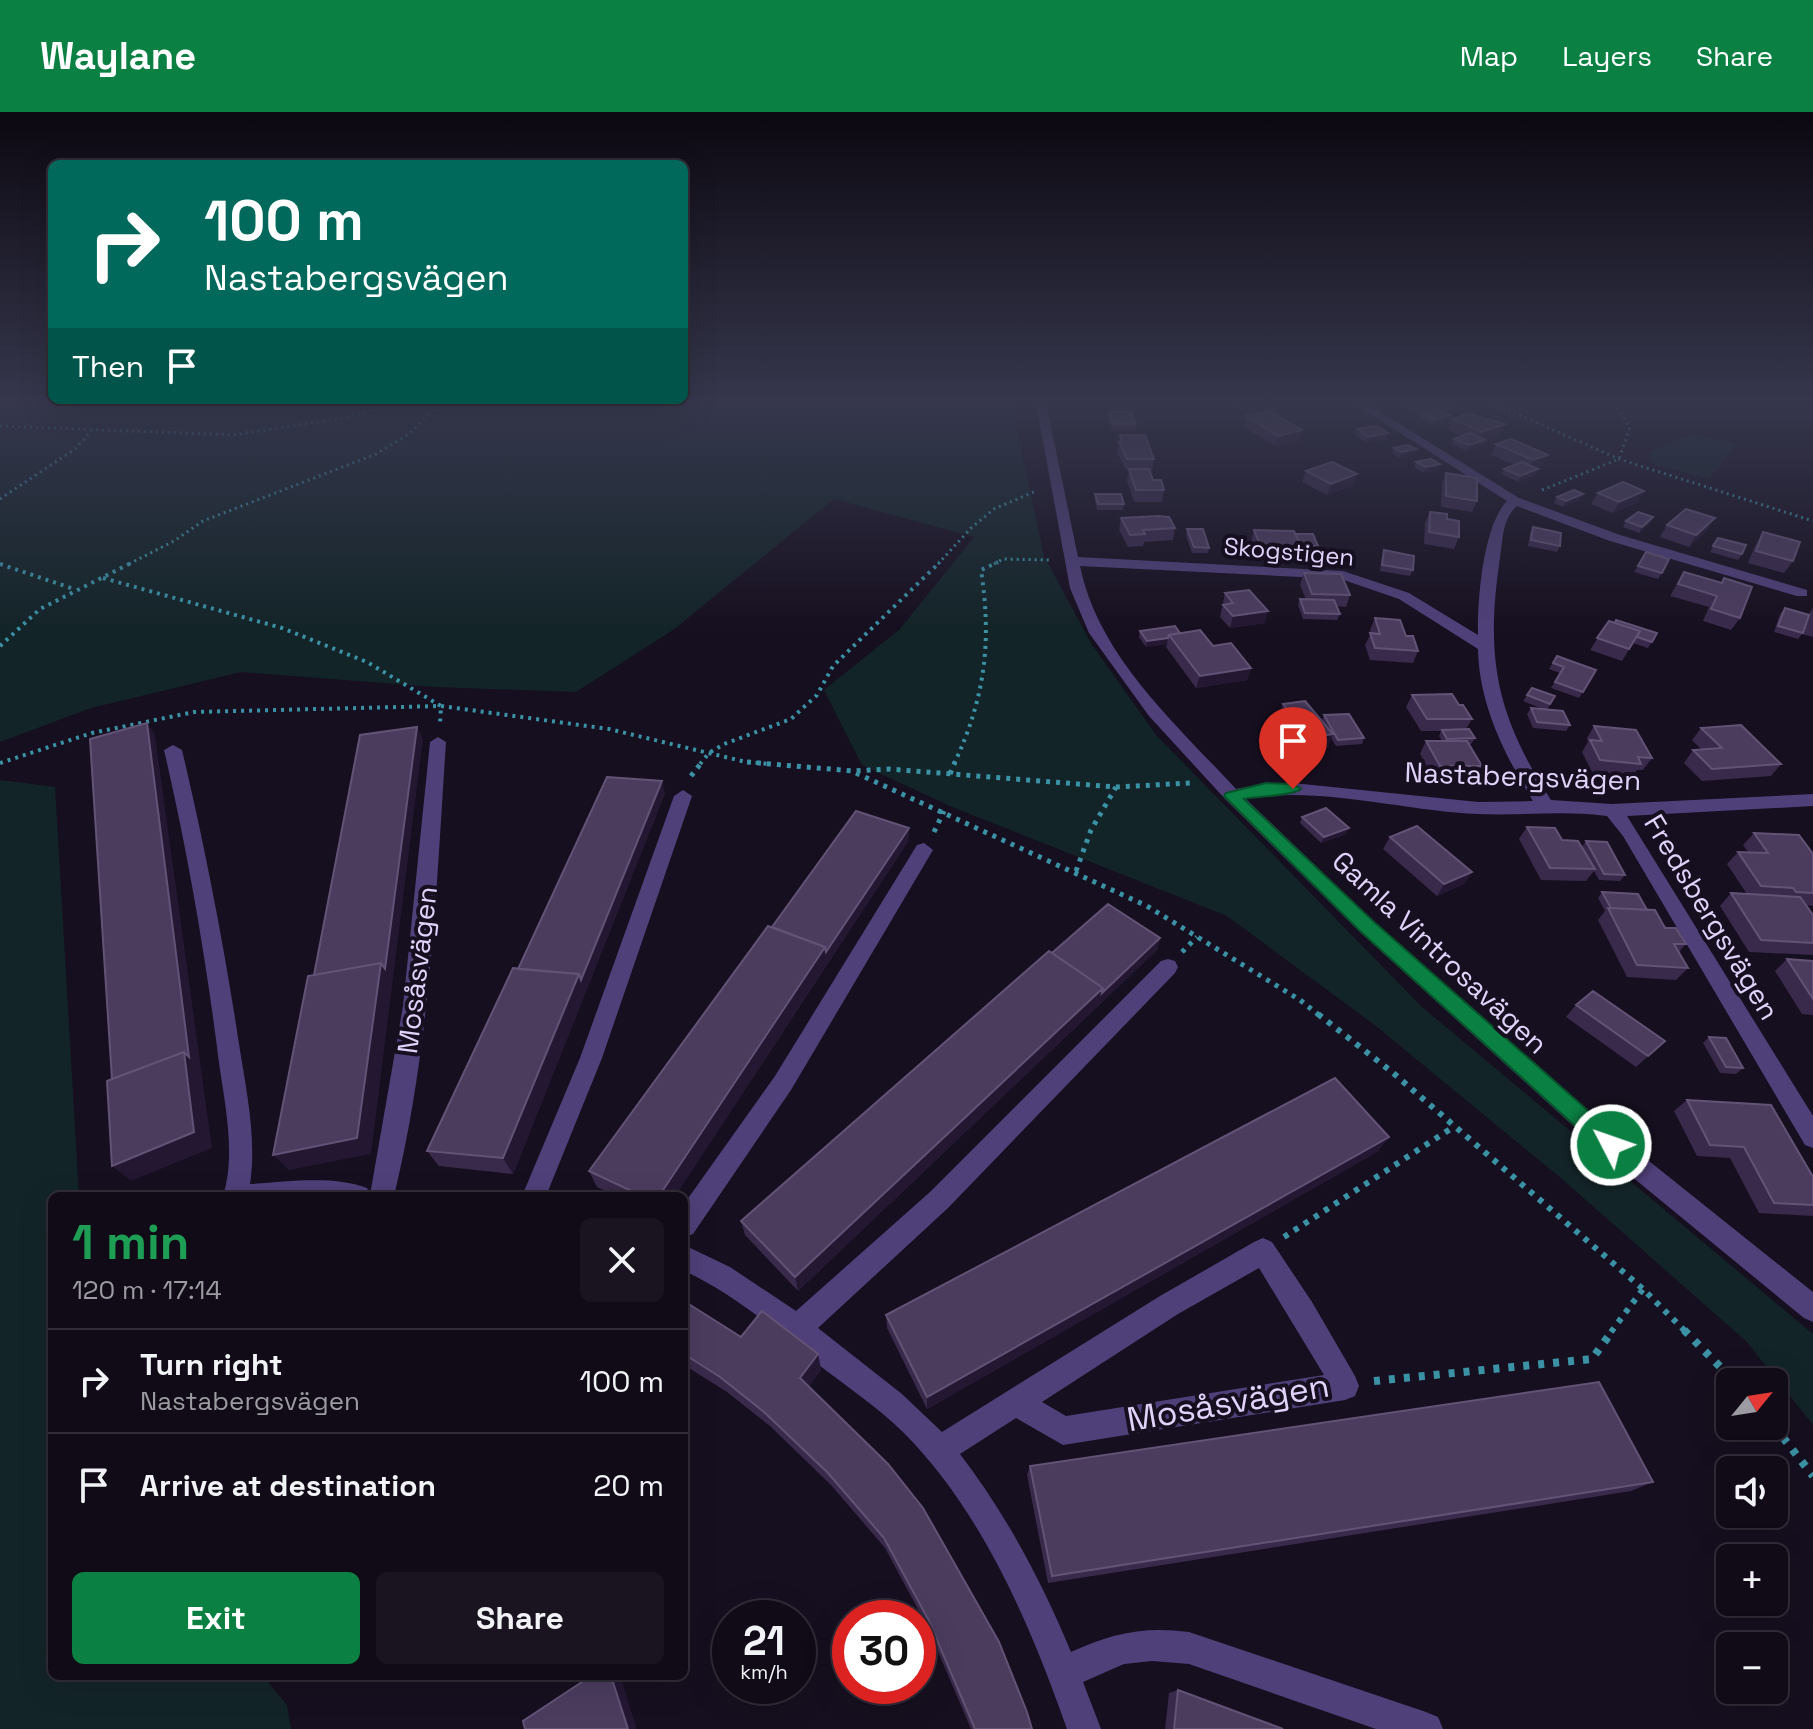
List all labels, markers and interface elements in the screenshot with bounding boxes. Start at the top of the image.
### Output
text: Waylane [40,32,196,80]
text: Map [1460,38,1518,74]
text: Layers [1562,38,1652,74]
text: Share [1696,38,1773,74]
text: 100 m [204,185,364,256]
icon: right [72,192,176,296]
text: Nastabergsvägen [204,255,509,301]
icon: arrive [160,344,204,388]
text: Then [72,347,144,386]
street label: Skogstigen [1223,530,1356,573]
pin [1259,707,1327,789]
icon: arrive [1271,719,1315,763]
street label: Nastabergsvägen [1404,754,1642,798]
street label: Fredsbergsvägen [1636,808,1788,1026]
street label: Gamla Vintrosavägen [1325,843,1555,1061]
street label: Mosåsvägen [389,884,445,1056]
position arrow [1569,1103,1653,1187]
text: 1 min [72,1212,189,1273]
button: close [580,1218,664,1302]
text: 120 m · 17:14 [72,1273,222,1307]
text: Turn right [140,1345,283,1384]
icon: right [72,1359,116,1403]
text: 100 m [579,1362,664,1401]
street label: Mosåsvägen [1124,1364,1333,1441]
north arrow [1716,1368,1788,1440]
map controls [1716,1368,1788,1704]
text: Nastabergsvägen [140,1384,360,1418]
button: sound [1716,1456,1788,1528]
icon: arrive [72,1463,116,1507]
text: Arrive at destination [140,1466,436,1505]
text: 20 m [593,1466,664,1505]
button: + [1716,1544,1788,1616]
button: Exit [72,1572,360,1664]
button: Share [376,1572,664,1664]
speed limit sign: 30 [832,1600,936,1704]
text: 21 [743,1616,785,1667]
button: − [1716,1632,1788,1704]
text: km/h [740,1659,788,1685]

